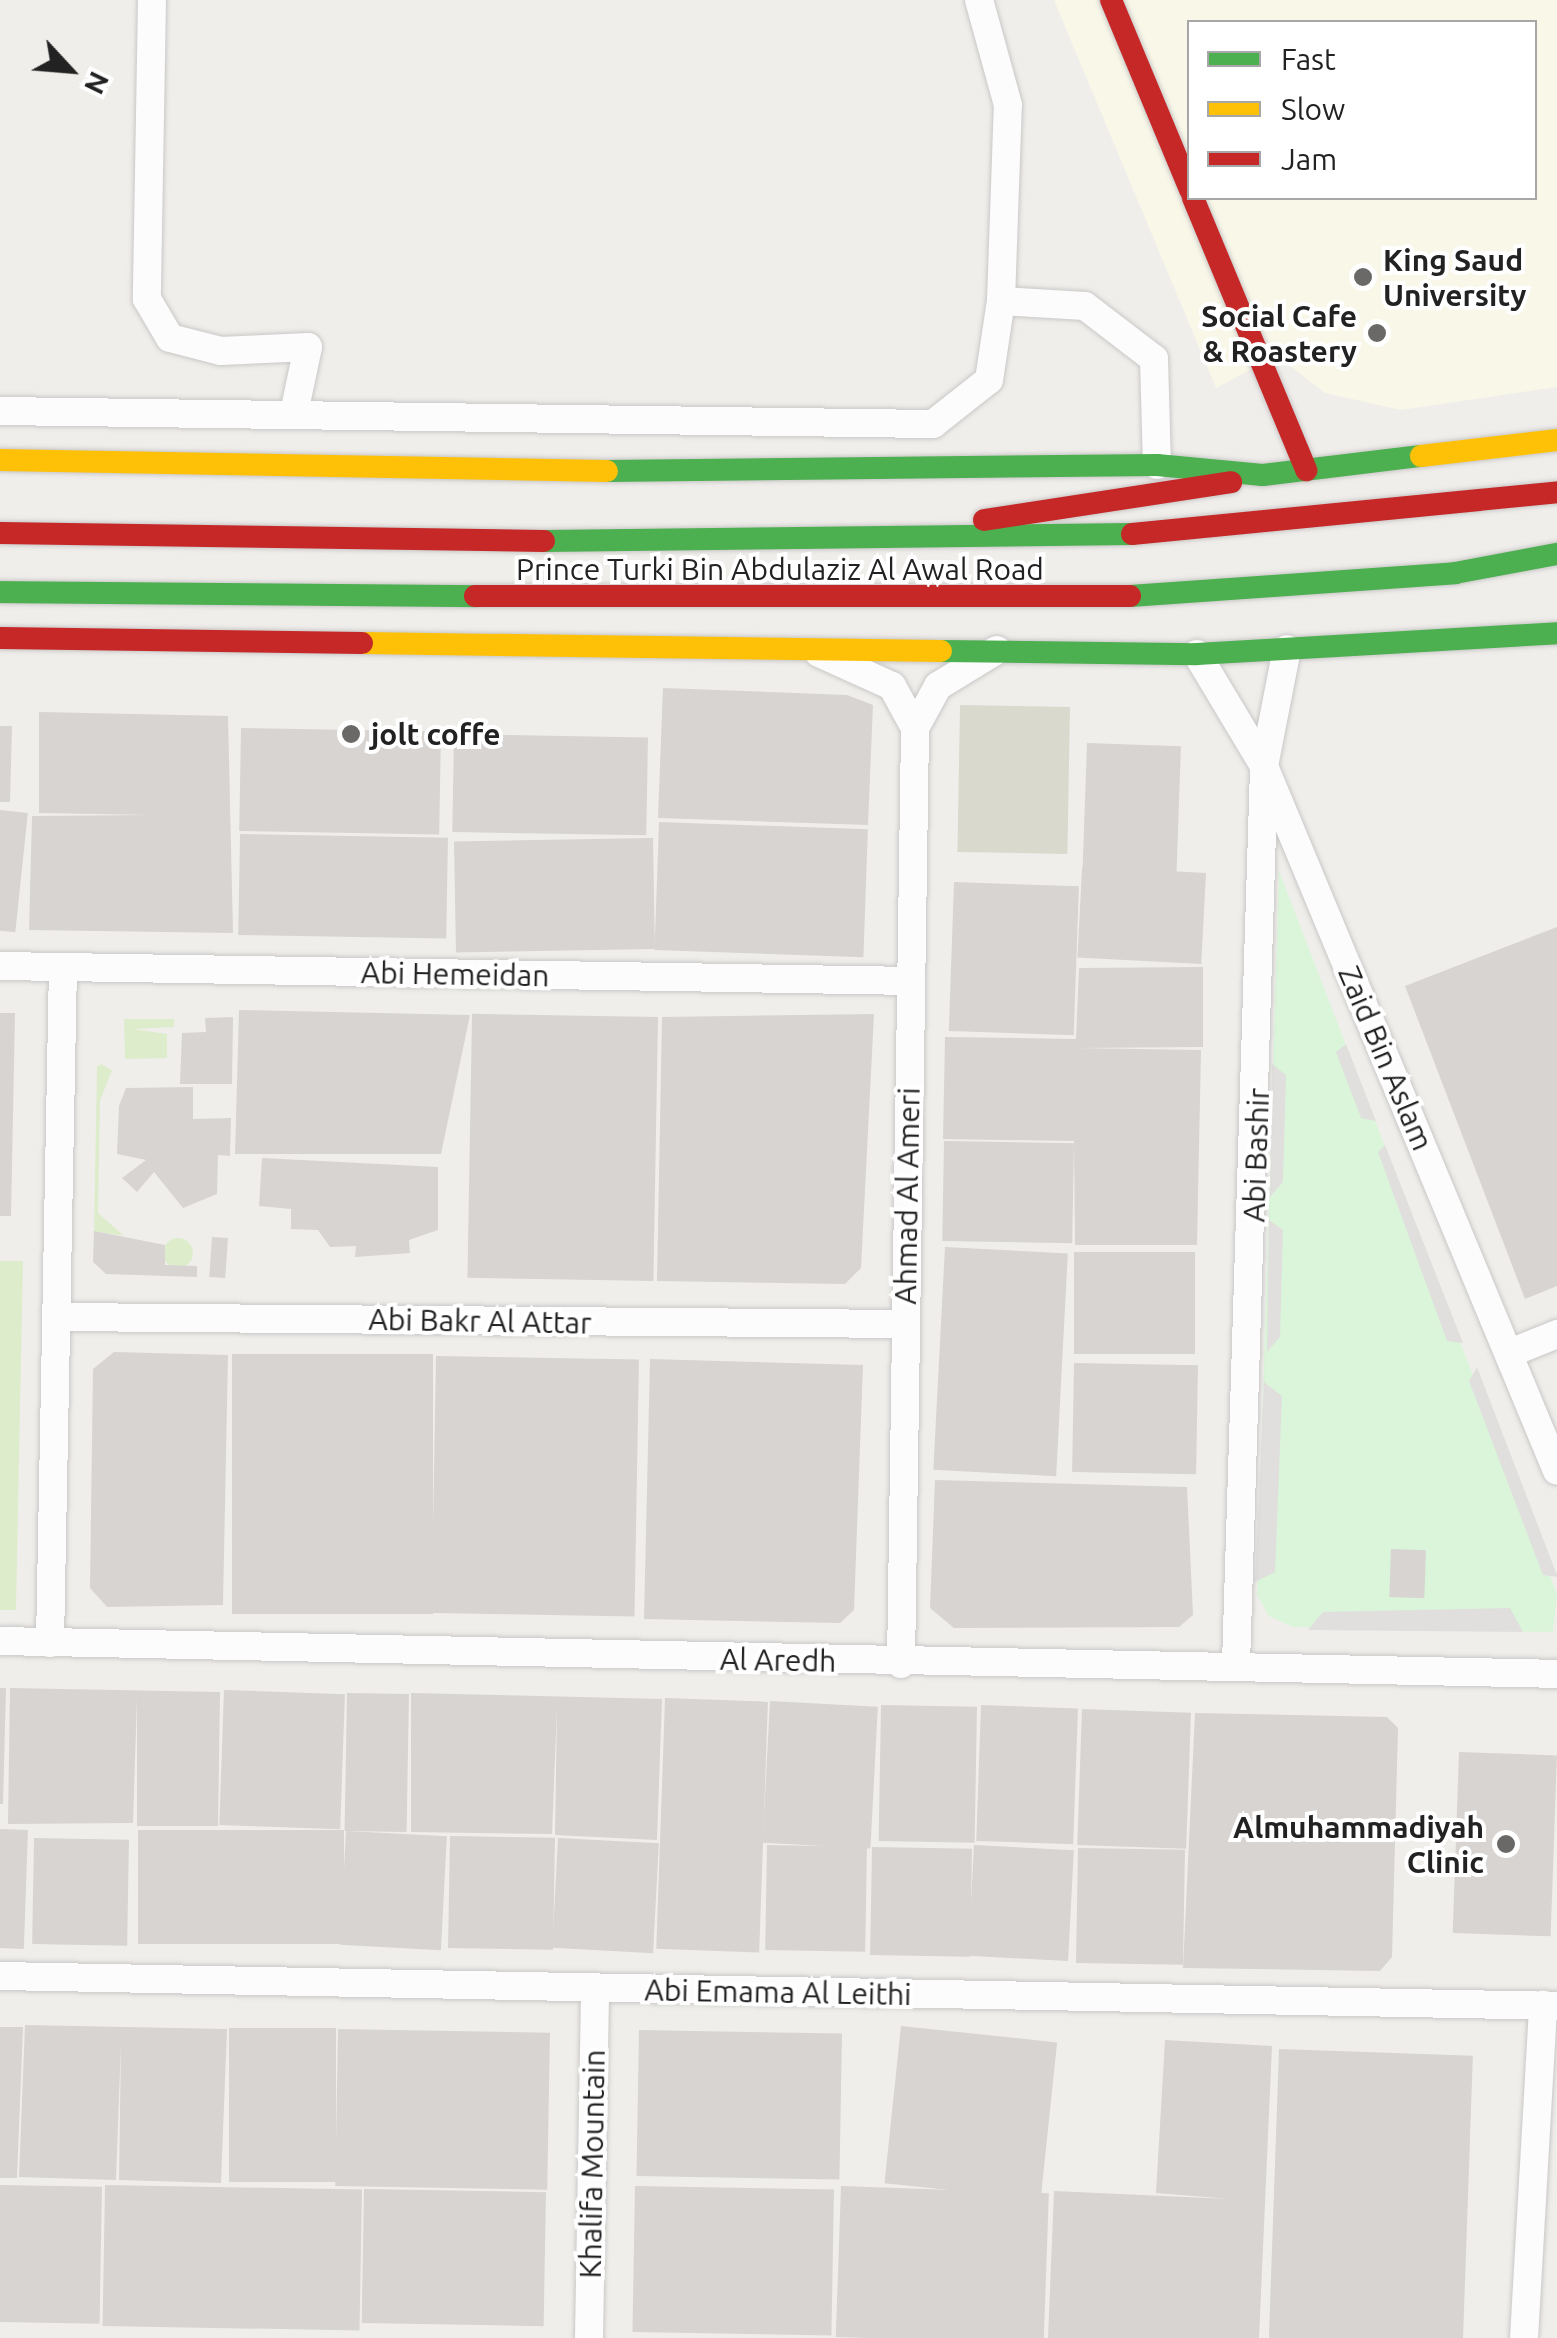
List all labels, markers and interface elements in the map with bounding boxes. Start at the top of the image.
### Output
north arrow [20,20,120,120]
legend [1187,20,1537,200]
text: Fast [1281,42,1336,76]
text: N [79,67,116,100]
text: Slow [1281,92,1345,126]
text: Jam [1281,142,1337,176]
place label: King Saud University [1383,242,1526,312]
marker: King Saud University [1352,266,1374,288]
place label: Social Cafe & Roastery [1201,298,1357,368]
marker: Social Cafe & Roastery [1366,322,1388,344]
street label: Prince Turki Bin Abdulaziz Al Awal Road [516,551,1044,587]
place label: jolt coffe [371,716,501,752]
marker: jolt coffe [340,723,362,745]
street label: Abi Hemeidan [360,954,550,994]
street label: Zaid Bin Aslam [1331,960,1441,1156]
street label: Ahmad Al Ameri [887,1087,927,1305]
street label: Abi Bashir [1236,1087,1276,1223]
street label: Abi Bakr Al Attar [368,1301,592,1341]
street label: Al Aredh [720,1641,836,1679]
place label: Almuhammadiyah Clinic [1233,1809,1484,1880]
marker: Almuhammadiyah Clinic [1493,1831,1519,1857]
street label: Abi Emama Al Leithi [644,1972,912,2012]
street label: Khalifa Mountain [572,2049,612,2279]

